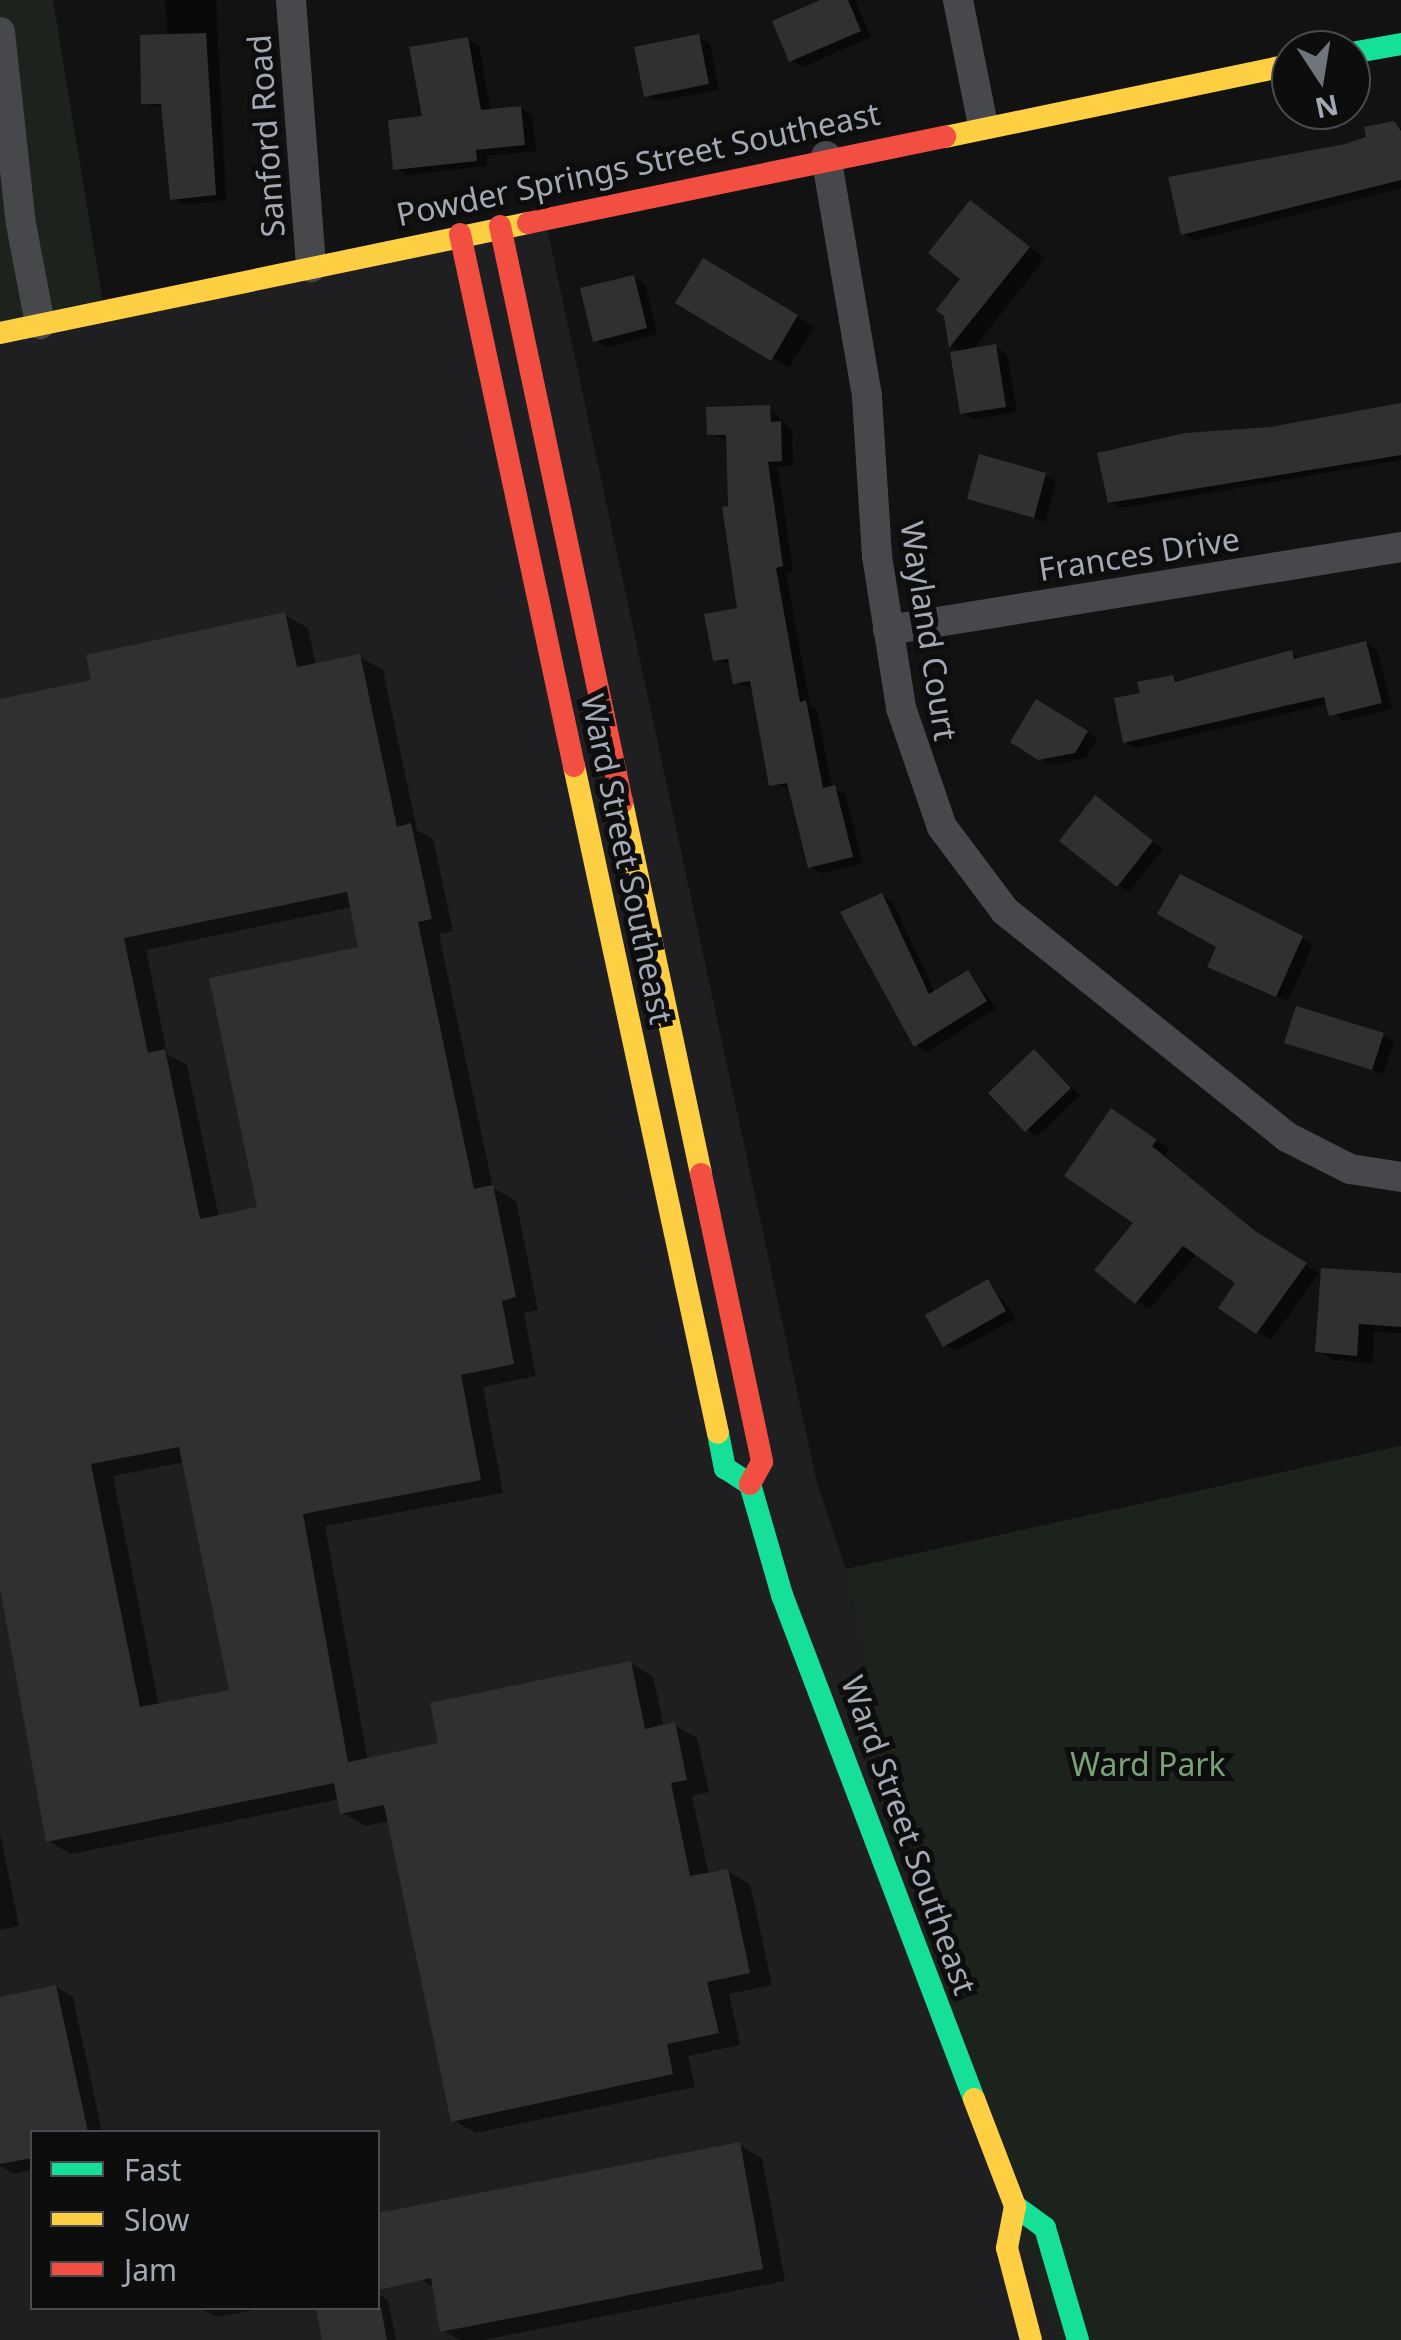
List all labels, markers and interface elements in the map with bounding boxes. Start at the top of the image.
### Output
north arrow [1271,30,1371,130]
street label: Sanford Road [240,33,292,239]
text: N [1312,86,1342,128]
street label: Powder Springs Street Southeast [393,94,883,234]
street label: Wayland Court [893,519,965,743]
street label: Frances Drive [1036,519,1242,589]
street label: Ward Street Southeast [573,691,681,1027]
street label: Ward Street Southeast [833,1670,985,2000]
park label: Ward Park [1070,1745,1226,1783]
legend [30,2130,380,2310]
text: Fast [124,2149,182,2190]
text: Slow [124,2199,189,2240]
text: Jam [124,2249,177,2290]

